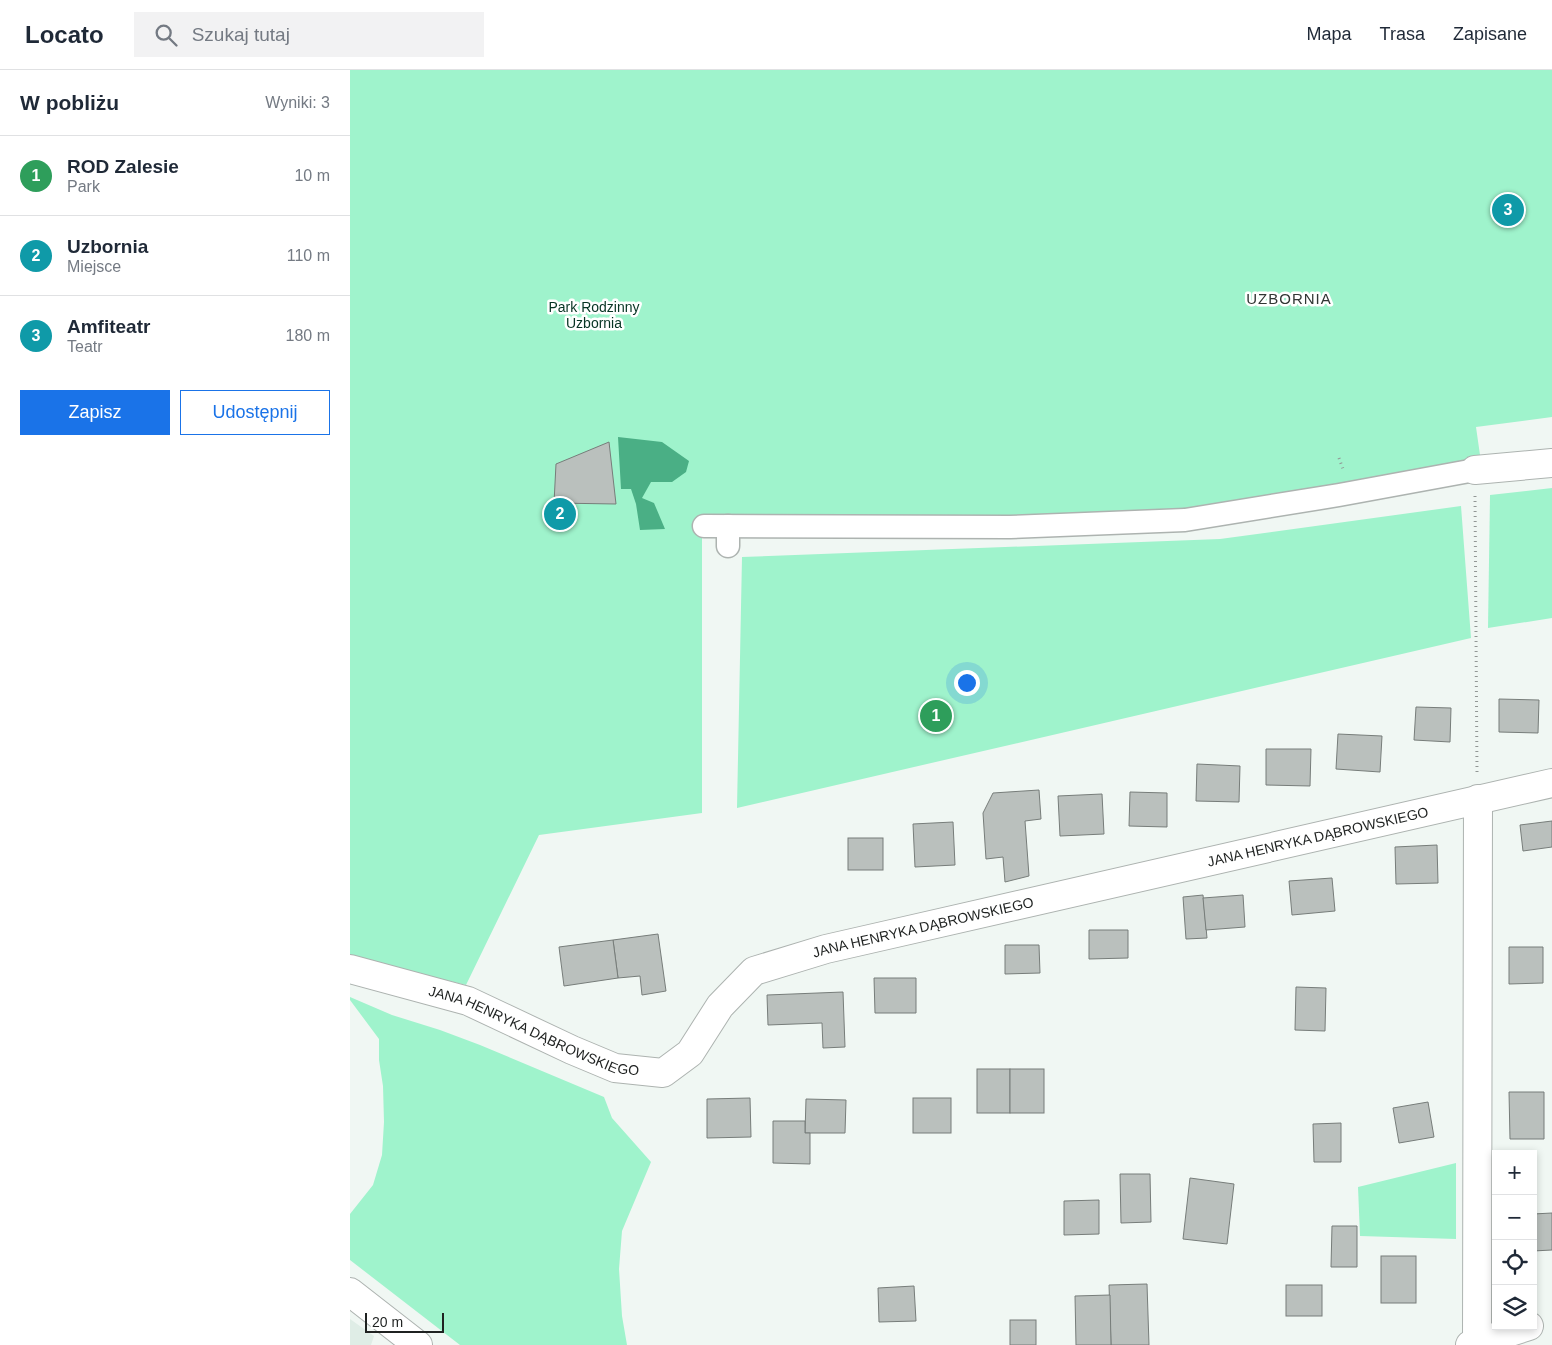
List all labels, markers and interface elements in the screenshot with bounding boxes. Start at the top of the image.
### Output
search box [134,12,484,57]
text: Locato [25,21,104,48]
icon: search [152,21,180,49]
text: Szukaj tutaj [192,24,290,45]
text: Mapa [1307,24,1352,44]
text: Trasa [1380,24,1425,44]
text: Zapisane [1453,24,1527,44]
text: W pobliżu [20,91,119,114]
text: Wyniki: 3 [265,94,330,111]
text: ROD Zalesie [67,156,179,177]
text: 1 [32,167,40,184]
text: 10 m [294,167,330,184]
text: Park [67,178,100,195]
pin: 3 [1492,191,1524,229]
text: Uzbornia [67,236,148,257]
text: 2 [32,247,40,264]
text: 110 m [287,247,330,264]
text: Miejsce [67,258,121,275]
district label: UZBORNIA [1246,290,1332,307]
park label: Park Rodzinny Uzbornia [548,299,640,331]
text: Amfiteatr [67,316,150,337]
text: 3 [32,327,40,344]
text: 180 m [286,327,330,344]
text: Teatr [67,338,103,355]
button: Zapisz [20,390,170,435]
button: Udostępnij [180,390,330,435]
pin: 2 [544,495,576,533]
your location [954,670,980,696]
pin: 1 [920,697,952,735]
street label: JANA HENRYKA DĄBROWSKIEGO [1206,804,1430,870]
street label: JANA HENRYKA DĄBROWSKIEGO [811,894,1035,961]
street label: JANA HENRYKA DĄBROWSKIEGO [427,983,640,1078]
map controls [1492,1150,1537,1330]
button: + [1492,1150,1537,1195]
button: − [1492,1195,1537,1240]
button: locate [1492,1240,1537,1285]
button: layers [1492,1285,1537,1330]
scale bar [365,1310,444,1333]
text: 20 m [372,1314,403,1330]

